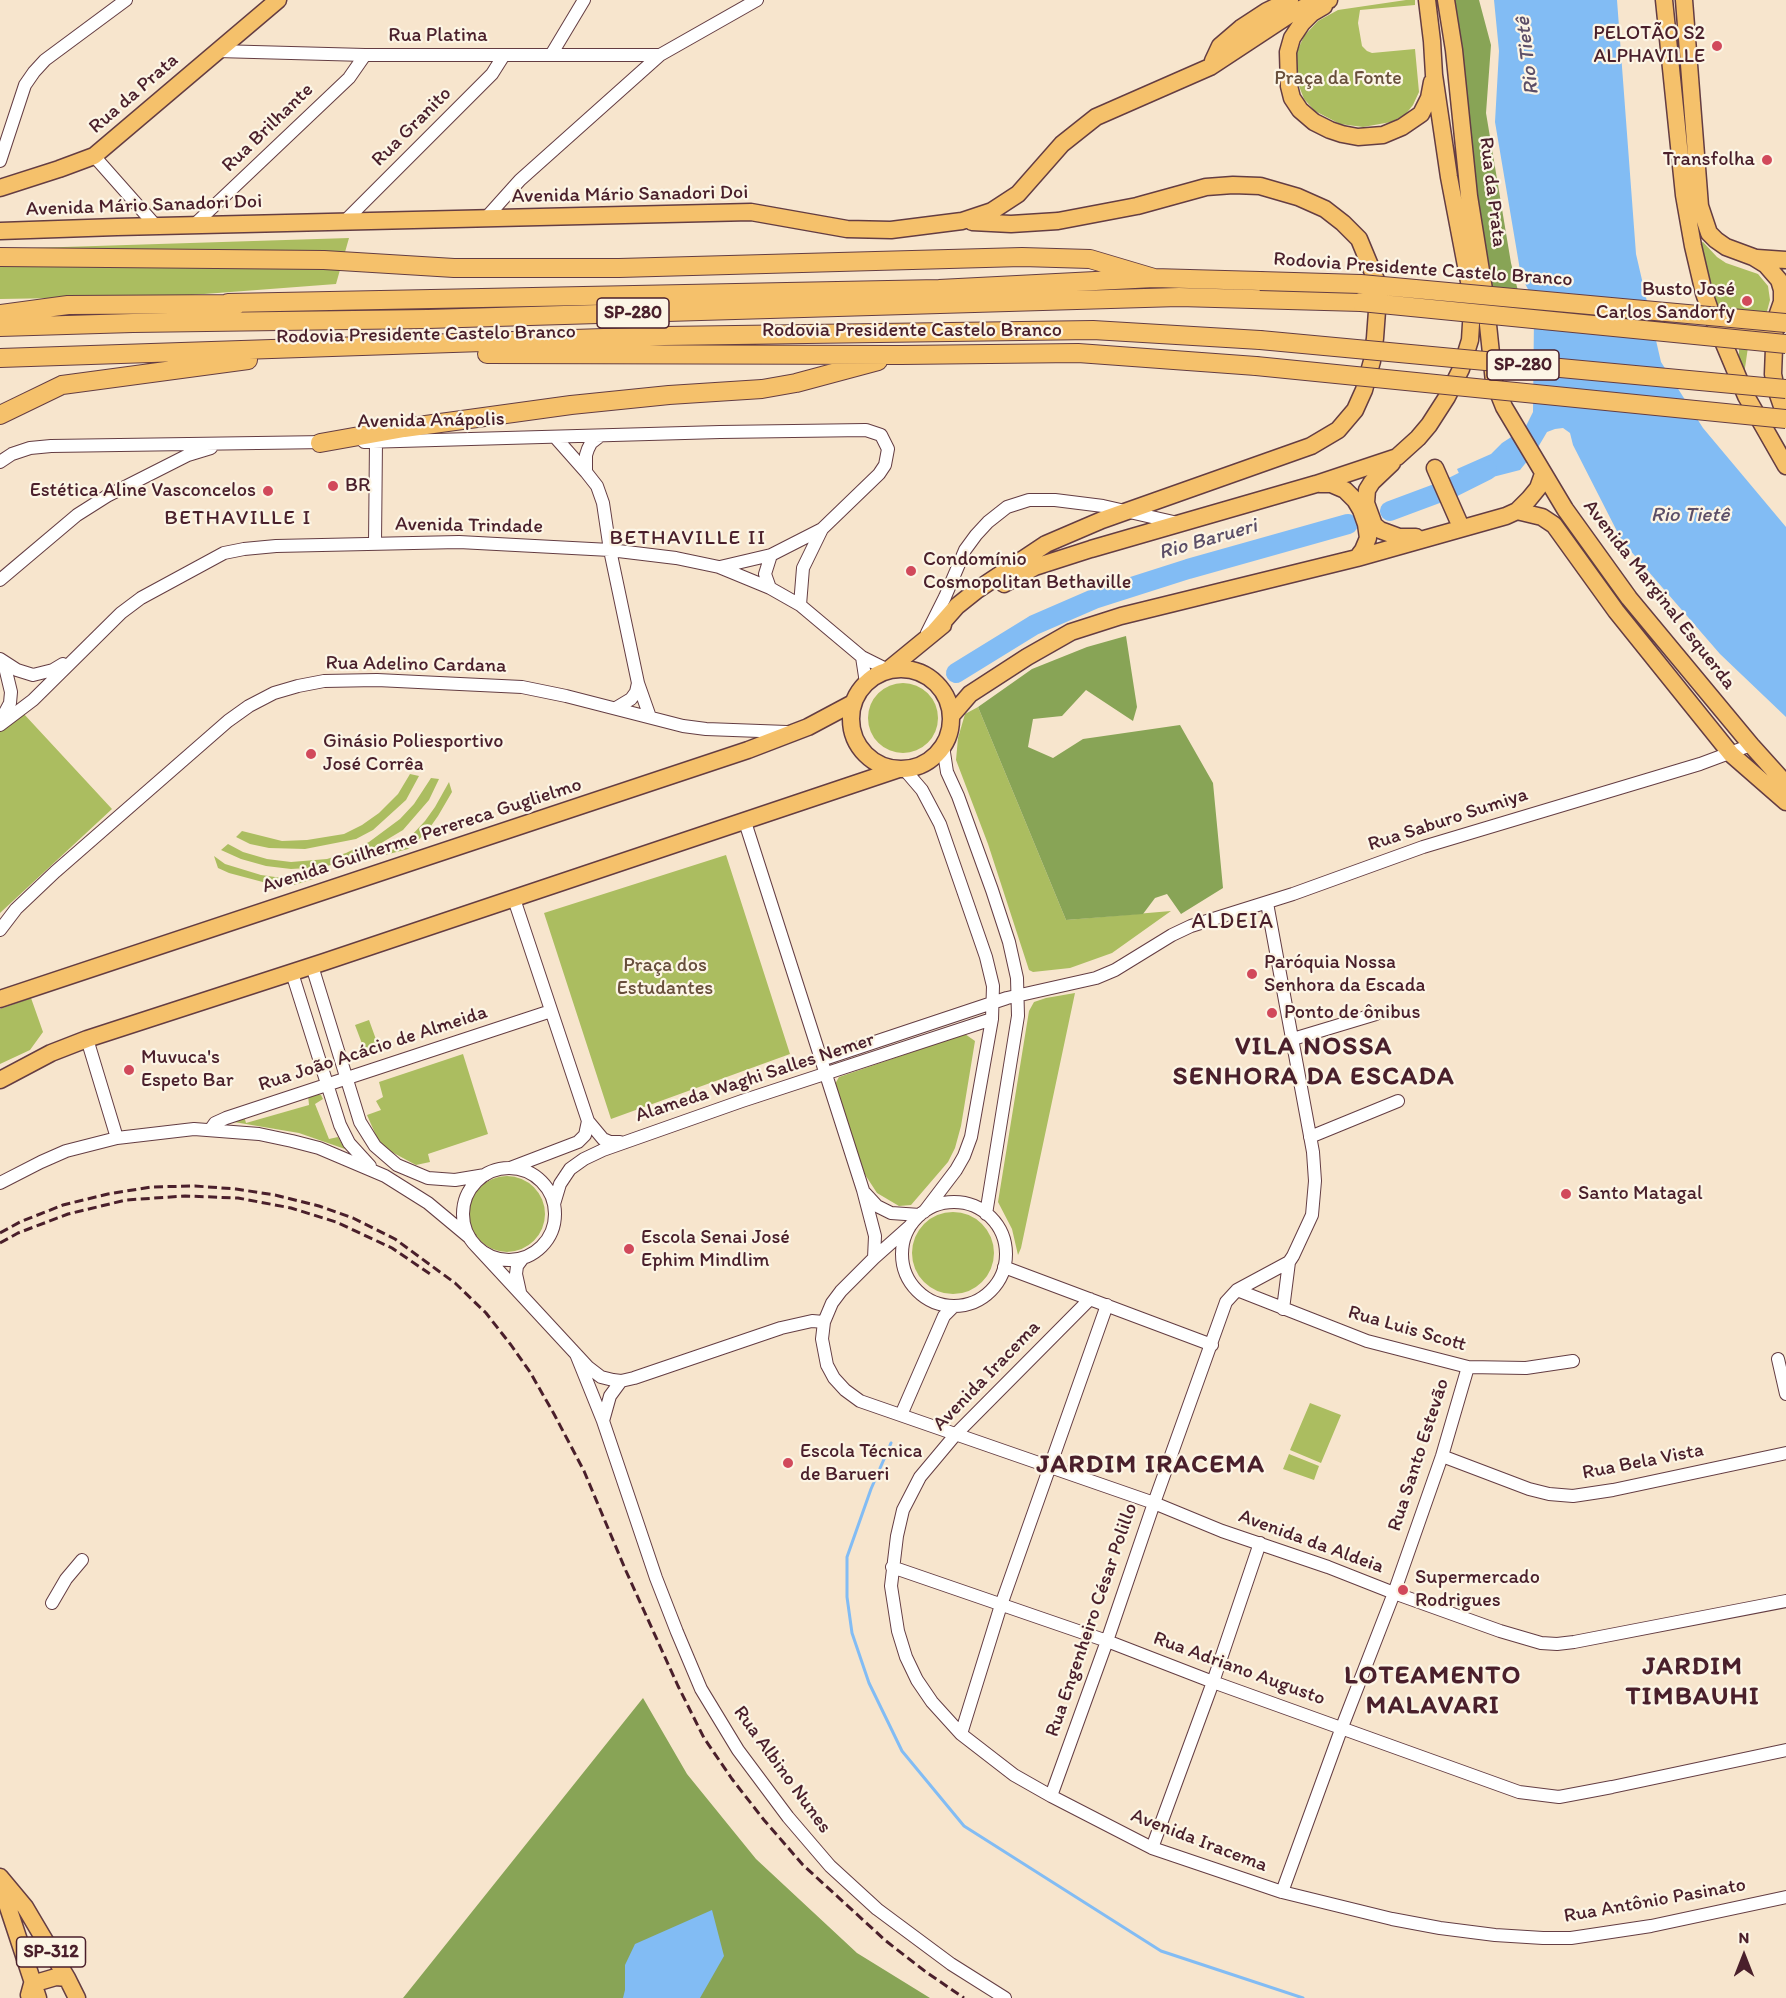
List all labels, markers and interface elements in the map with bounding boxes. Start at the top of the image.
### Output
water label: Rio Tietê [1511,16,1545,96]
place label: PELOTÃO S2 ALPHAVILLE [1593,22,1705,69]
street label: Rua Platina [388,24,488,48]
marker: PELOTÃO S2 ALPHAVILLE [1710,39,1724,53]
street label: Rua da Prata [84,49,184,139]
park label: Praça da Fonte [1274,67,1402,91]
street label: Rua Brilhante [217,78,319,178]
street label: Rua Granito [367,82,457,172]
street label: Rua da Prata [1473,136,1511,248]
place label: Transfolha [1663,148,1755,172]
marker: Transfolha [1760,153,1774,167]
street label: Avenida Mário Sanadori Doi [512,181,748,209]
street label: Avenida Mário Sanadori Doi [25,190,263,222]
street label: Rodovia Presidente Castelo Branco [1273,248,1573,292]
place label: Busto José Carlos Sandorfy [1596,278,1735,325]
marker: Busto José Carlos Sandorfy [1740,294,1754,308]
road number: SP-280 [597,298,669,328]
street label: Rodovia Presidente Castelo Branco [762,319,1062,343]
street label: Rodovia Presidente Castelo Branco [276,320,576,350]
road number: SP-280 [1487,350,1559,380]
street label: Avenida Anápolis [357,408,505,434]
place label: BR [345,474,370,498]
place label: Estética Aline Vasconcelos [30,479,256,503]
marker: BR [326,479,340,493]
marker: Estética Aline Vasconcelos [261,484,275,498]
street label: Avenida Marginal Esquerda [1577,495,1741,695]
water label: Rio Tietê [1651,503,1729,529]
district label: BETHAVILLE I [164,506,312,532]
street label: Avenida Trindade [395,513,543,539]
water label: Rio Barueri [1156,514,1260,566]
district label: BETHAVILLE II [610,526,766,552]
place label: Condomínio Cosmopolitan Bethaville [923,548,1131,595]
marker: Condomínio Cosmopolitan Bethaville [904,564,918,578]
street label: Rua Adelino Cardana [325,651,507,679]
place label: Ginásio Poliesportivo José Corrêa [323,730,503,777]
marker: Ginásio Poliesportivo José Corrêa [304,747,318,761]
street label: Avenida Guilherme Perereca Guglielmo [259,773,585,899]
street label: Rua Saburo Sumiya [1365,783,1531,857]
district label: ALDEIA [1192,909,1274,935]
place label: Paróquia Nossa Senhora da Escada [1264,951,1425,998]
park label: Praça dos Estudantes [617,954,713,1001]
marker: Paróquia Nossa Senhora da Escada [1245,967,1259,981]
street label: Rua João Acácio de Almeida [256,1001,490,1097]
place label: Ponto de ônibus [1284,1001,1420,1025]
marker: Ponto de ônibus [1265,1006,1279,1020]
street label: Alameda Waghi Salles Nemer [632,1028,878,1128]
district label: VILA NOSSA SENHORA DA ESCADA [1173,1031,1455,1092]
place label: Muvuca's Espeto Bar [141,1046,234,1093]
marker: Muvuca's Espeto Bar [122,1063,136,1077]
place label: Santo Matagal [1578,1182,1703,1206]
marker: Santo Matagal [1559,1187,1573,1201]
place label: Escola Senai José Ephim Mindlim [641,1226,790,1273]
marker: Escola Senai José Ephim Mindlim [622,1242,636,1256]
street label: Rua Luis Scott [1345,1301,1469,1357]
street label: Avenida Iracema [928,1316,1046,1436]
street label: Rua Santo Estevão [1383,1376,1455,1534]
street label: Rua Bela Vista [1580,1438,1706,1486]
place label: Escola Técnica de Barueri [800,1440,922,1487]
district label: JARDIM IRACEMA [1038,1449,1264,1481]
marker: Escola Técnica de Barueri [781,1456,795,1470]
street label: Rua Engenheiro César Polillo [1041,1500,1143,1740]
street label: Avenida da Aldeia [1235,1505,1387,1579]
place label: Supermercado Rodrigues [1415,1566,1540,1613]
marker: Supermercado Rodrigues [1396,1583,1410,1597]
street label: Rua Adriano Augusto [1150,1627,1328,1711]
district label: JARDIM TIMBAUHI [1625,1651,1761,1712]
district label: LOTEAMENTO MALAVARI [1344,1660,1522,1721]
street label: Rua Albino Nunes [728,1702,836,1838]
street label: Avenida Iracema [1127,1804,1271,1878]
street label: Rua Antônio Pasinato [1562,1873,1748,1929]
north arrow [1714,1926,1774,1986]
text: N [1739,1928,1749,1947]
road number: SP-312 [16,1937,86,1967]

